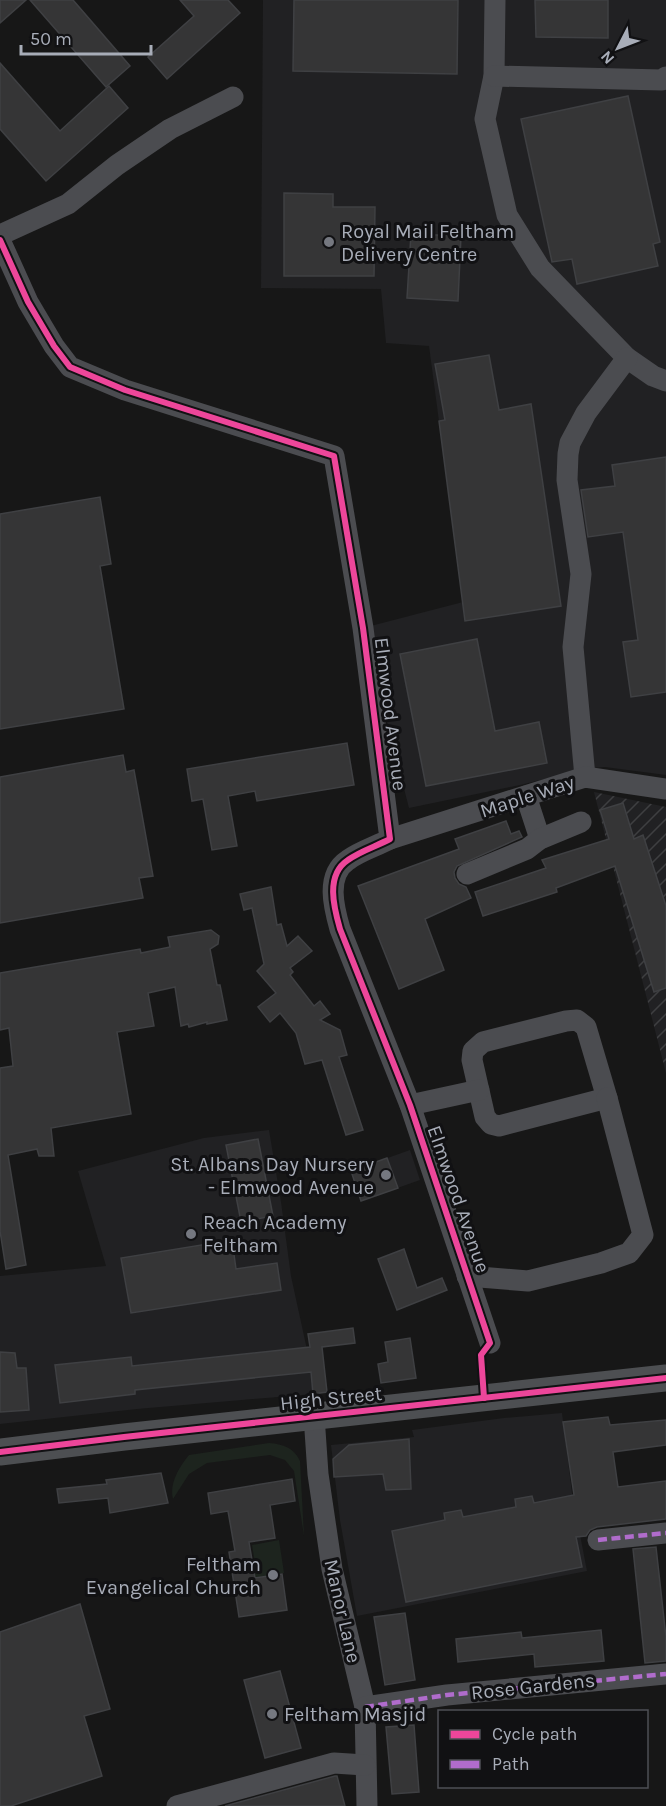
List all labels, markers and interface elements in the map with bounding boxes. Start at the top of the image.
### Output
scale bar [21,18,152,56]
north arrow [588,18,648,78]
text: 50 m [30,28,72,50]
text: N [596,47,618,68]
place label: Royal Mail Feltham Delivery Centre [341,220,514,266]
marker: Royal Mail Feltham Delivery Centre [322,235,336,249]
street label: Elmwood Avenue [370,636,411,792]
street label: Maple Way [477,770,577,823]
street label: Elmwood Avenue [423,1122,495,1276]
place label: St. Albans Day Nursery - Elmwood Avenue [170,1153,374,1199]
marker: St. Albans Day Nursery - Elmwood Avenue [379,1168,393,1182]
place label: Reach Academy Feltham [203,1211,347,1257]
marker: Reach Academy Feltham [184,1227,198,1241]
street label: High Street [279,1382,384,1415]
place label: Feltham Evangelical Church [86,1553,261,1599]
street label: Manor Lane [319,1557,366,1665]
marker: Feltham Evangelical Church [266,1568,280,1582]
street label: Rose Gardens [470,1669,596,1704]
place label: Feltham Masjid [284,1703,426,1726]
marker: Feltham Masjid [265,1707,279,1721]
legend [438,1710,648,1788]
text: Cycle path [492,1723,577,1745]
text: Path [492,1753,530,1775]

